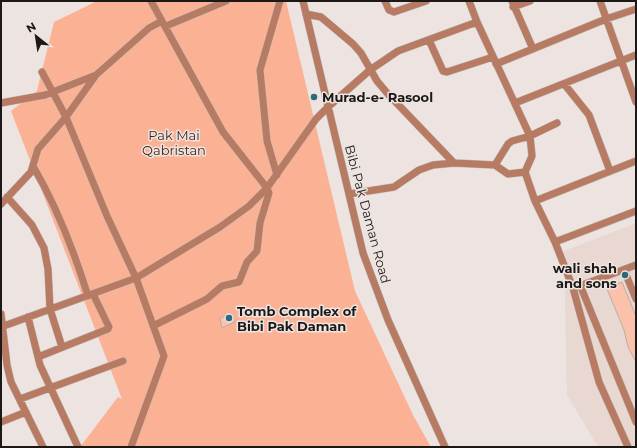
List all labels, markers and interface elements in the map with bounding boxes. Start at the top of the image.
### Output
north arrow [16,16,56,56]
text: N [24,19,38,36]
place label: Murad-e- Rasool [322,89,433,105]
marker: Murad-e- Rasool [309,92,319,102]
park label: Pak Mai Qabristan [142,127,206,158]
street label: Bibi Pak Daman Road [342,143,394,285]
place label: wali shah and sons [553,260,617,291]
marker: wali shah and sons [620,270,630,280]
place label: Tomb Complex of Bibi Pak Daman [237,303,357,334]
marker: Tomb Complex of Bibi Pak Daman [224,313,234,323]

